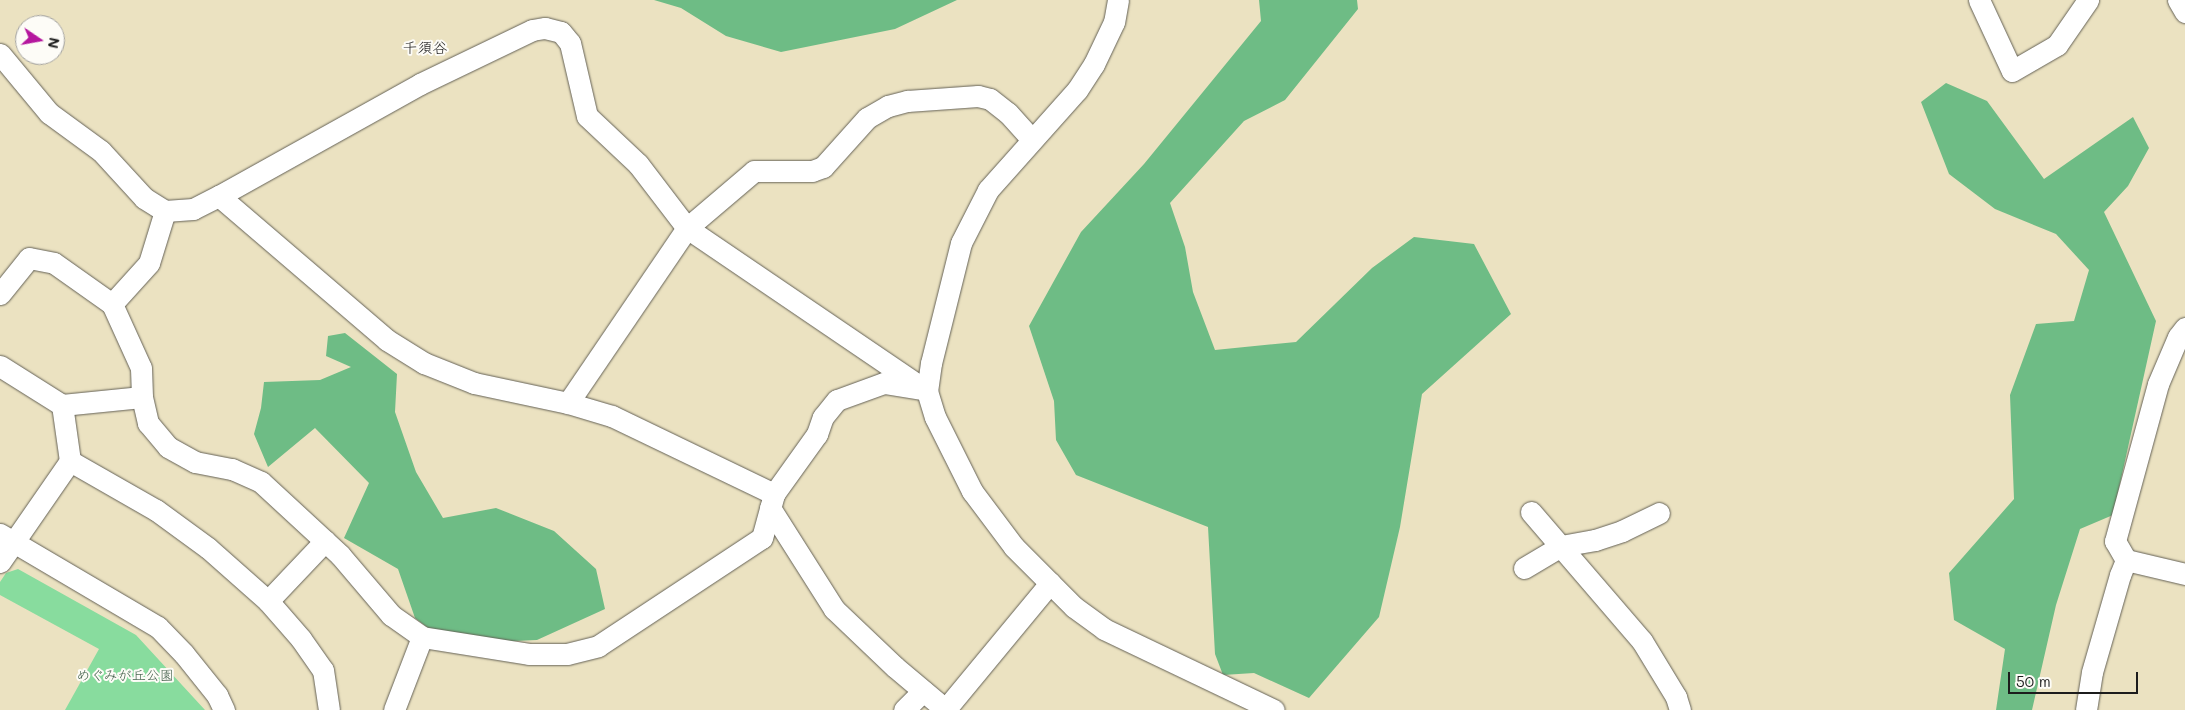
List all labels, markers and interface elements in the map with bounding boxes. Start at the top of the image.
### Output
north arrow [15,15,65,65]
text: N [44,36,65,50]
district label: 千須谷 [403,39,447,57]
scale bar [2010,662,2140,694]
park label: めぐみが丘公園 [76,667,174,683]
text: 50 m [2016,671,2051,691]

